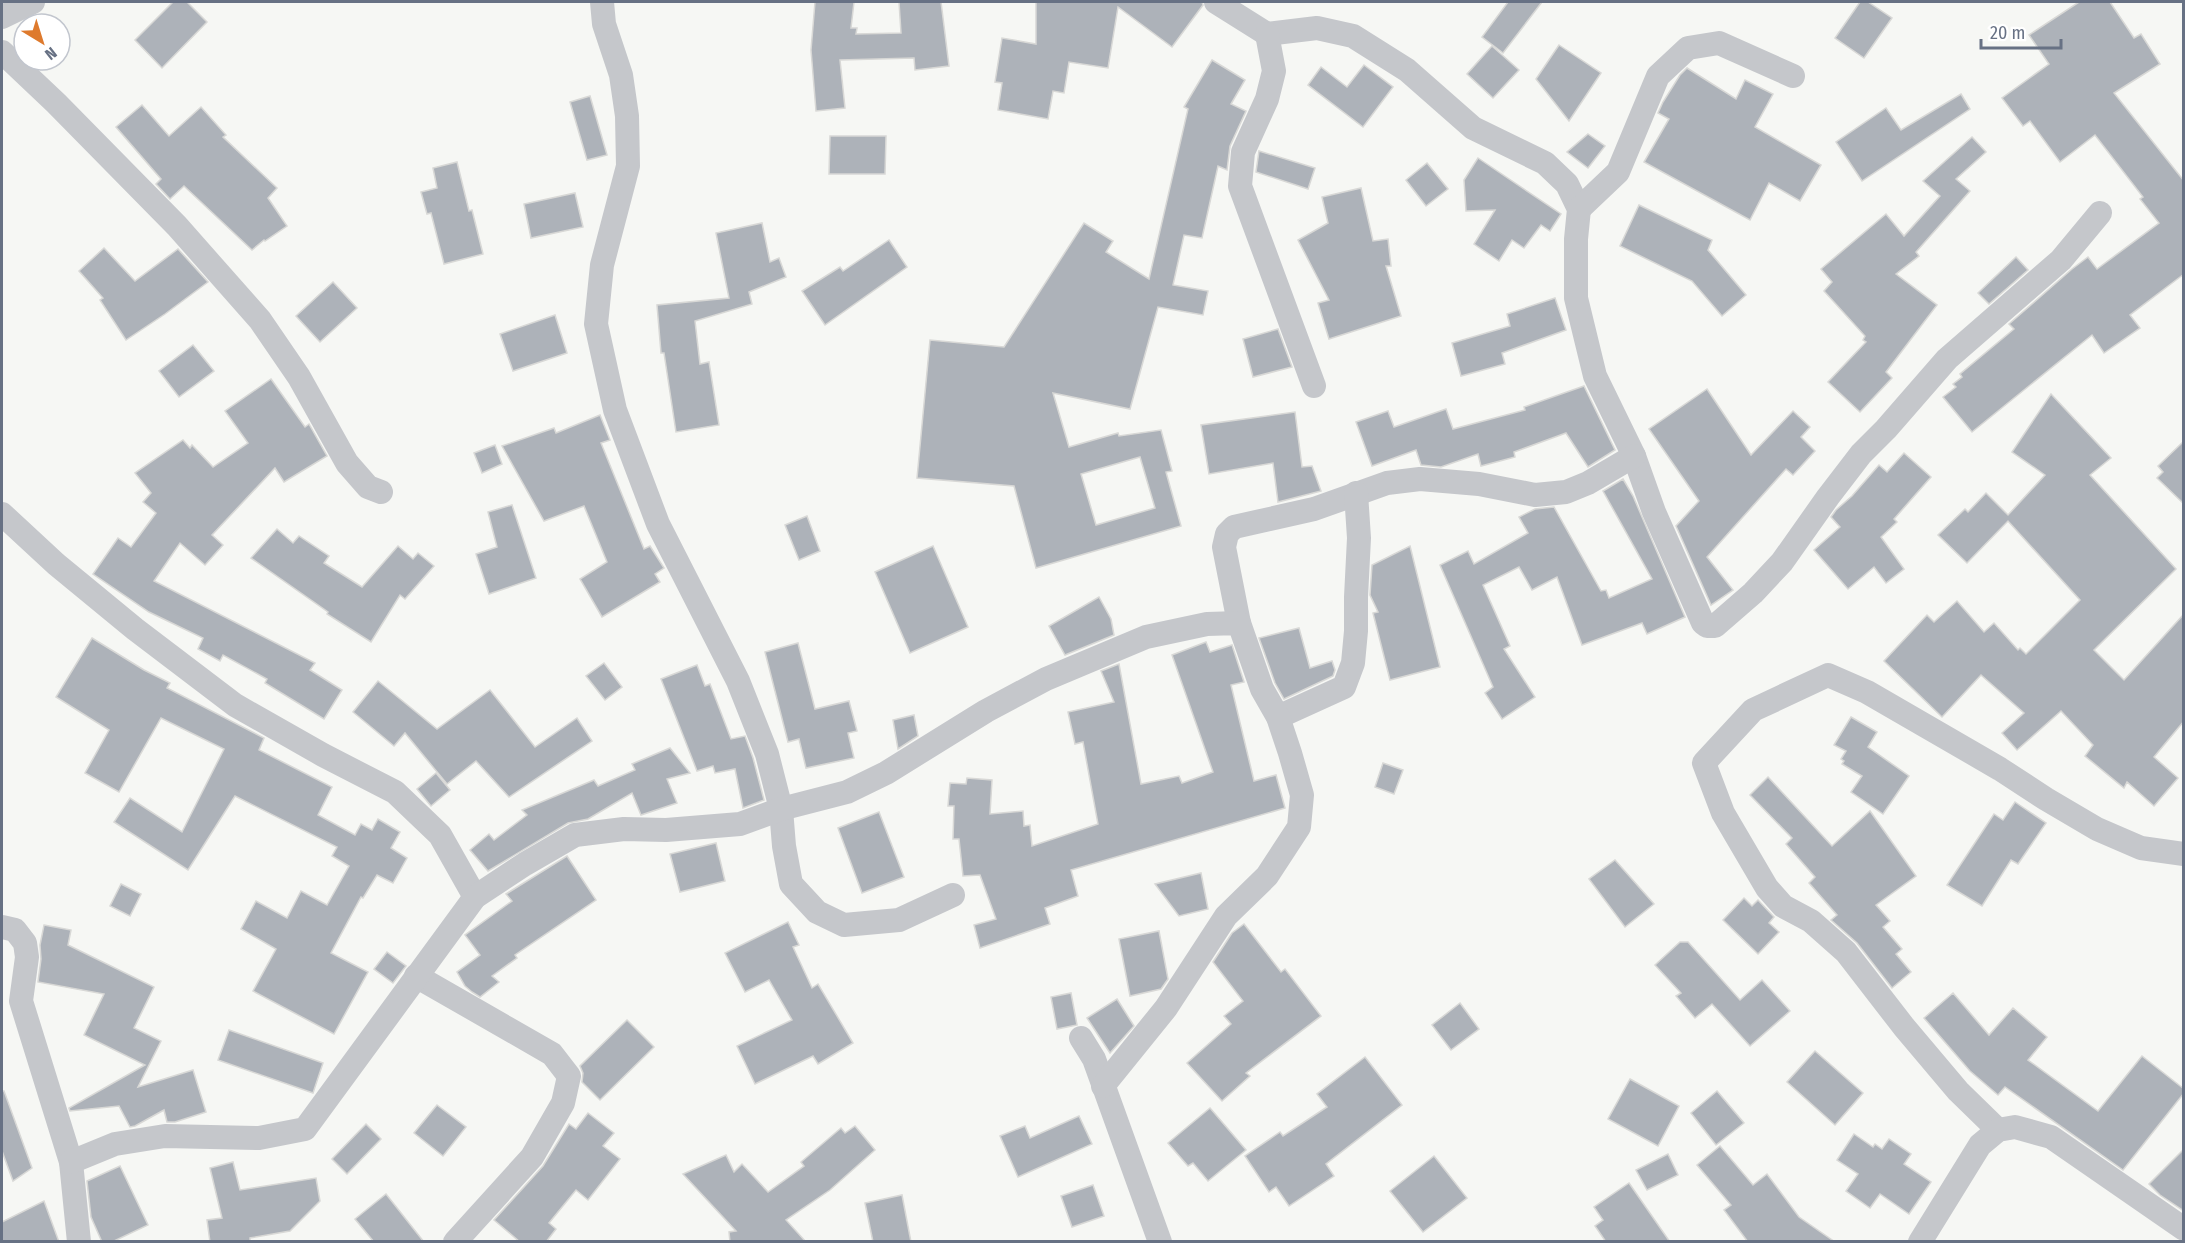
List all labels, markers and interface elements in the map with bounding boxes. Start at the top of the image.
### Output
north arrow [12,12,72,72]
scale bar [1981,12,2060,50]
text: 20 m [1990,22,2025,44]
text: N [41,43,61,64]

